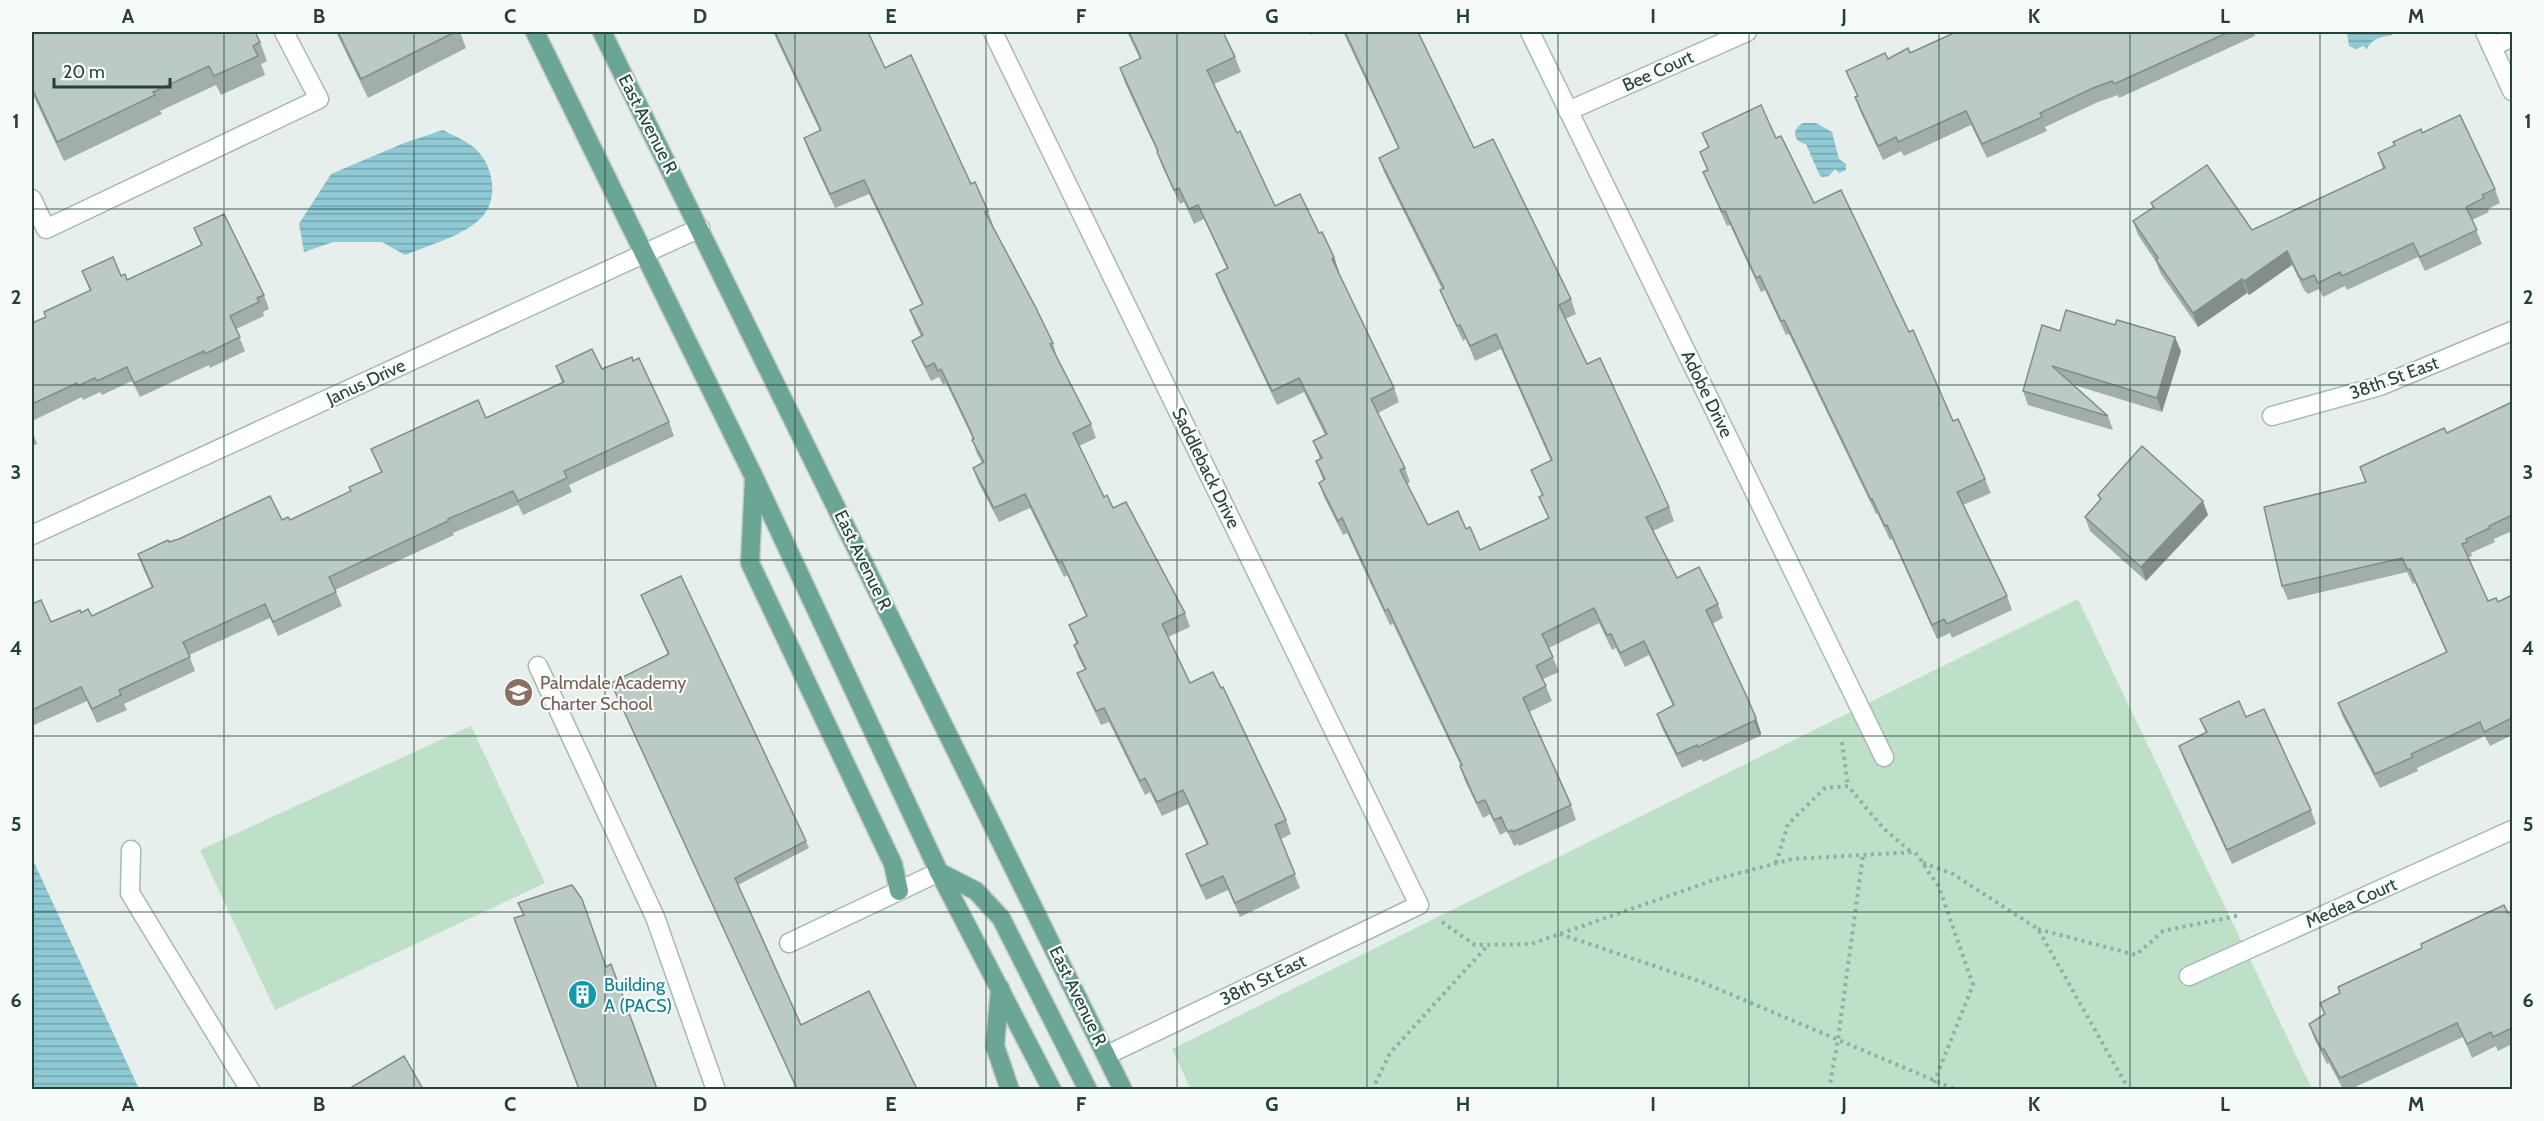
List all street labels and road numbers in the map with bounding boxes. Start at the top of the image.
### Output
street label: Bee Court [1619,46,1697,96]
street label: East Avenue R [614,71,682,177]
street label: Adobe Drive [1676,347,1738,441]
street label: 38th St East [2347,352,2441,404]
street label: Janus Drive [322,354,409,410]
street label: Saddleback Drive [1167,404,1245,532]
street label: East Avenue R [829,507,897,614]
street label: Medea Court [2302,873,2400,933]
street label: East Avenue R [1044,943,1112,1050]
street label: 38th St East [1216,950,1310,1010]

